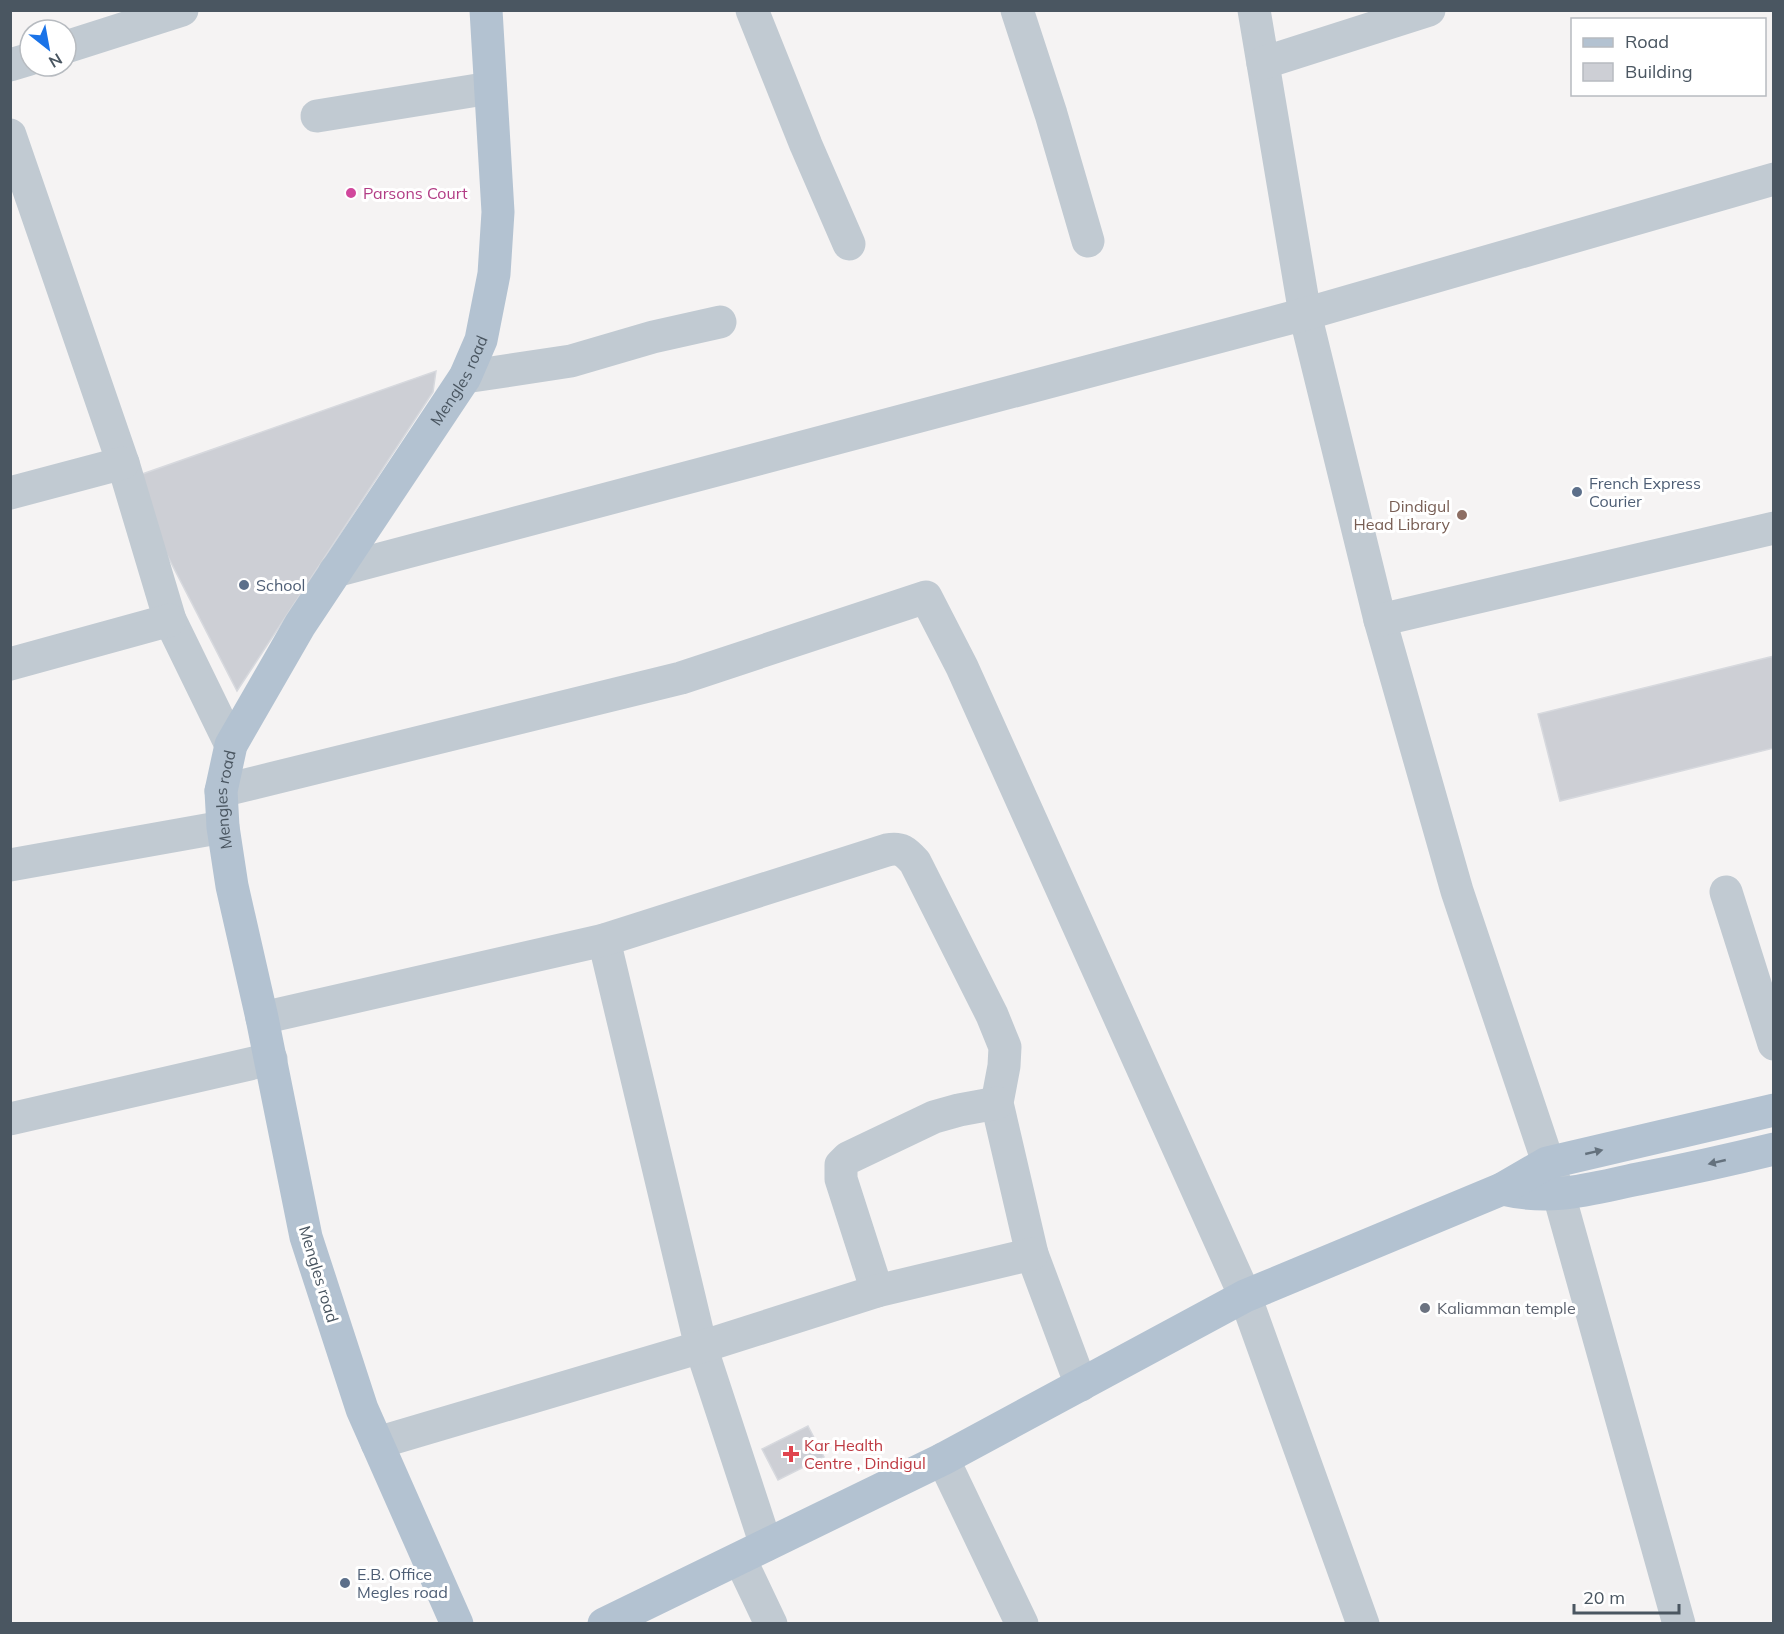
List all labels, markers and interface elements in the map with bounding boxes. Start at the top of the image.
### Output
north arrow [18,18,78,78]
legend [1571,18,1766,96]
text: Road [1625,30,1669,53]
text: N [45,49,66,73]
text: Building [1625,60,1693,83]
place label: Parsons Court [363,183,468,203]
marker: Parsons Court [344,186,358,200]
street label: Mengles road [426,332,492,429]
place label: French Express Courier [1589,473,1701,511]
marker: French Express Courier [1570,485,1584,499]
place label: Dindigul Head Library [1353,496,1451,534]
marker: Dindigul Head Library [1455,508,1469,522]
place label: School [256,575,305,595]
marker: School [237,578,251,592]
street label: Mengles road [211,748,240,851]
one-way arrow [1585,1147,1604,1156]
one-way arrow [1707,1158,1726,1168]
street label: Mengles road [295,1223,343,1325]
place label: Kaliamman temple [1437,1298,1576,1318]
marker: Kaliamman temple [1418,1301,1432,1315]
place label: Kar Health Centre , Dindigul [804,1435,926,1473]
marker: Kar Health Centre , Dindigul [782,1445,800,1463]
place label: E.B. Office Megles road [357,1564,448,1602]
marker: E.B. Office Megles road [338,1576,352,1590]
scale bar [1574,1577,1679,1615]
text: 20 m [1583,1586,1625,1609]

